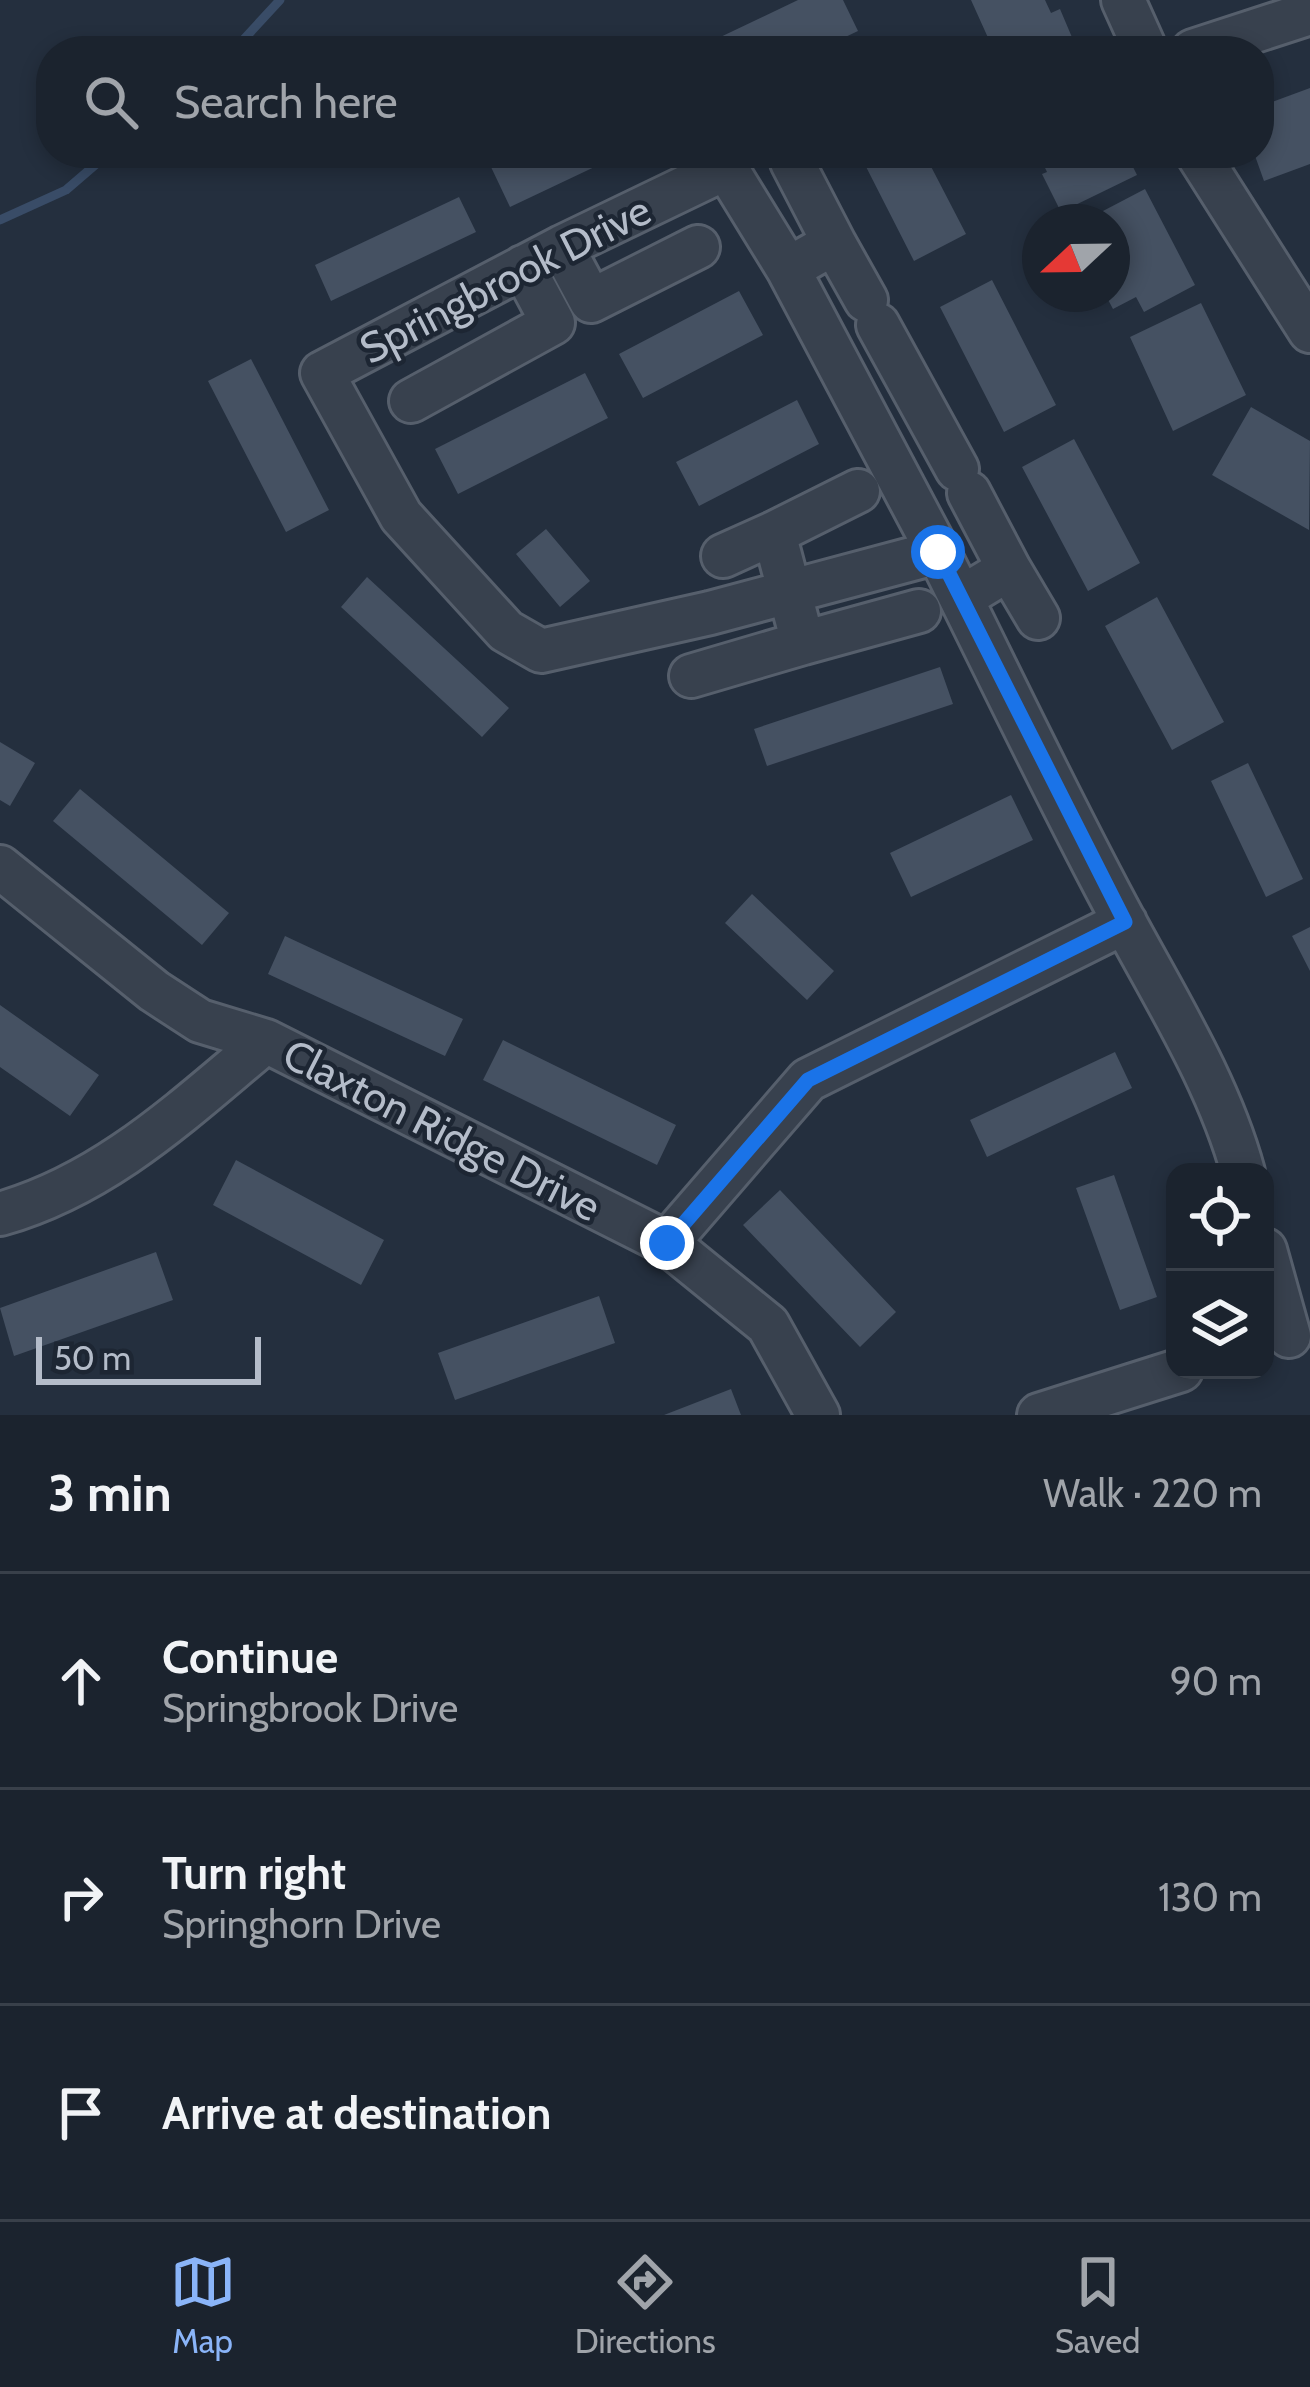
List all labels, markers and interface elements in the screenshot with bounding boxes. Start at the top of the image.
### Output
search box [36,36,1274,168]
icon: search [78,69,144,135]
text: Search here [174,75,398,129]
street label: Springbrook Drive [351,183,659,375]
north arrow [1022,204,1130,312]
route start [911,525,965,579]
street label: Claxton Ridge Drive [275,1028,609,1232]
map controls [1166,1163,1274,1379]
button: locate [1166,1163,1274,1271]
route end [640,1216,694,1270]
button: layers [1166,1271,1274,1379]
scale bar [36,1331,261,1384]
text: 50 m [54,1338,131,1378]
text: 3 min [48,1462,172,1524]
text: Walk · 220 m [1043,1469,1262,1517]
text: Continue [162,1630,338,1684]
icon: ahead [48,1648,114,1714]
text: 90 m [1170,1657,1262,1705]
text: Springbrook Drive [162,1684,458,1732]
text: Turn right [162,1846,346,1900]
icon: right [48,1864,114,1930]
text: 130 m [1158,1873,1262,1921]
text: Springhorn Drive [162,1900,441,1948]
icon: arrive [48,2080,114,2146]
text: Arrive at destination [162,2086,551,2140]
tab: Map [170,2249,236,2361]
tab: Directions [575,2249,716,2361]
tab: Saved [1055,2249,1140,2361]

